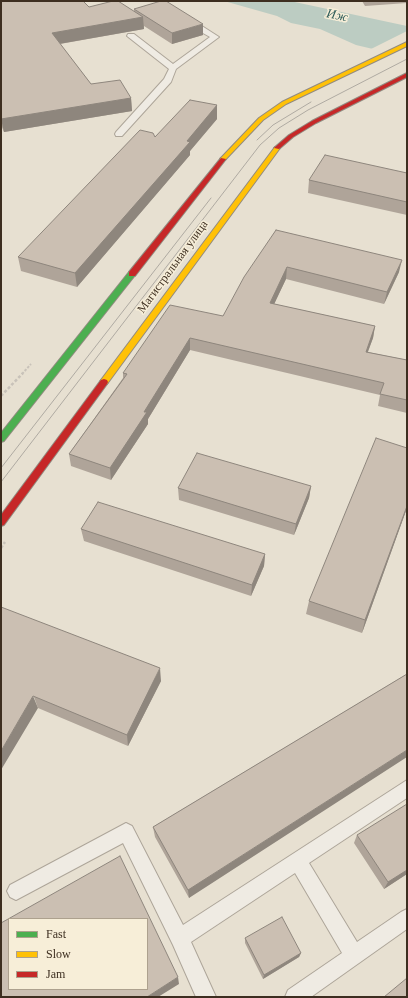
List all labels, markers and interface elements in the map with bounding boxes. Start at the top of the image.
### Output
water label: Иж [325,6,349,26]
street label: Магистральная улица [135,218,211,316]
legend [8,918,148,990]
text: Fast [46,927,66,941]
text: Slow [46,947,71,961]
text: Jam [46,967,65,981]

